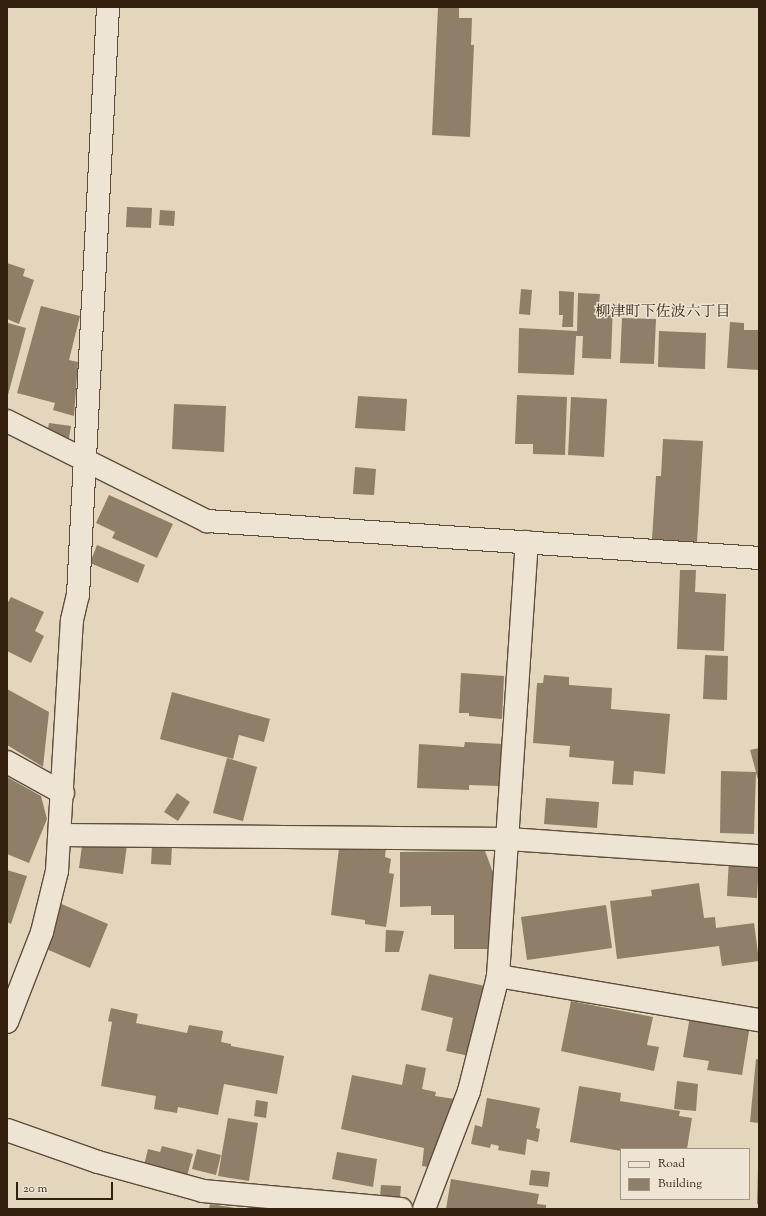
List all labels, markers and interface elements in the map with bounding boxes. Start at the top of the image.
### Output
district label: 柳津町下佐波六丁目 [596,304,730,322]
legend [620,1148,750,1200]
text: Road [658,1155,685,1173]
scale bar [18,1174,115,1200]
text: Building [658,1175,702,1193]
text: 20 m [23,1180,47,1198]

